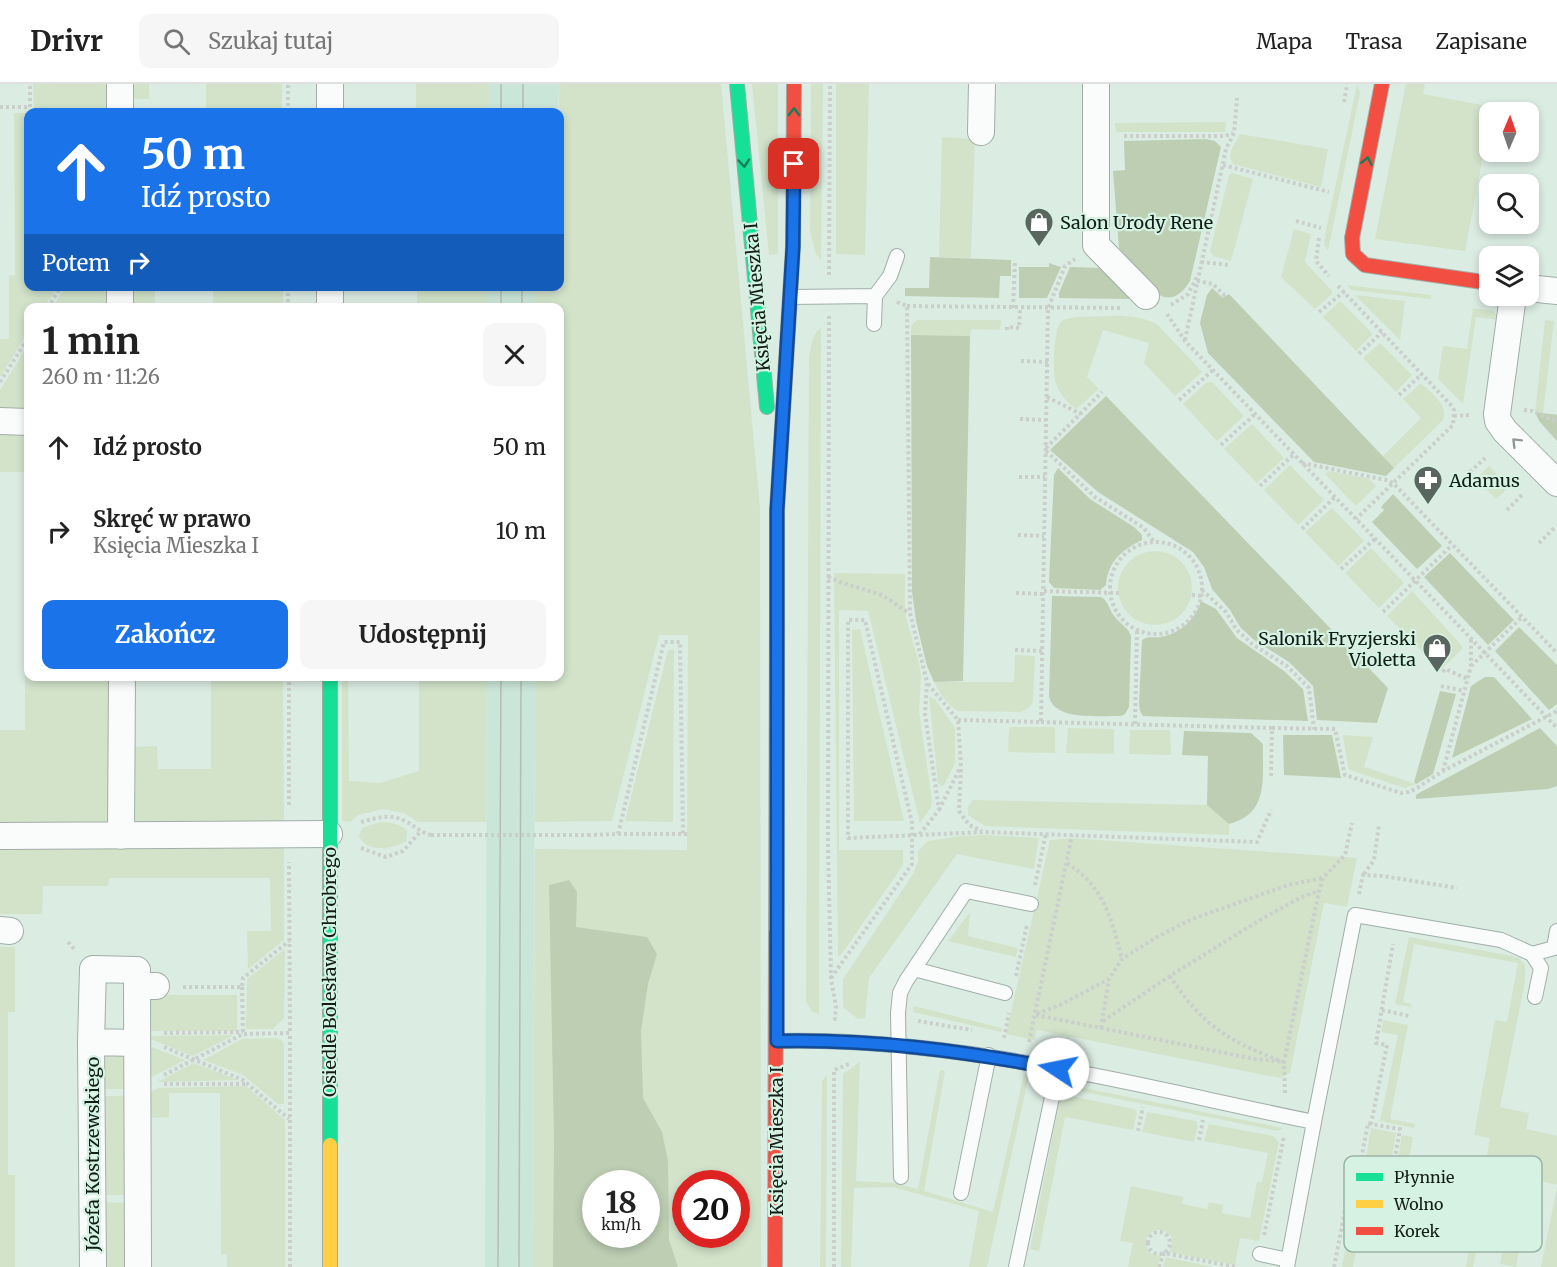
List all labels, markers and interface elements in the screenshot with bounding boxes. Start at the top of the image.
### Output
search box [139,14,559,68]
text: Drivr [30,23,103,59]
icon: search [160,25,193,58]
text: Szukaj tutaj [208,27,333,55]
text: Mapa [1256,28,1313,55]
text: Trasa [1346,28,1403,55]
text: Zapisane [1436,28,1527,55]
north arrow [1479,102,1539,162]
map controls [1479,102,1539,306]
one-way arrow [788,108,800,117]
text: 50 m [141,128,245,180]
icon: ahead [42,132,120,210]
pin [768,138,819,189]
icon: arrive [777,147,810,180]
one-way arrow [1360,156,1373,166]
one-way arrow [737,159,750,168]
button: search [1479,174,1539,234]
text: Idź prosto [141,180,270,214]
shop icon: Salon Urody Rene [1023,206,1055,248]
place label: Salon Urody Rene [1060,211,1213,234]
street label: Księcia Mieszka I [739,222,775,372]
icon: right [122,246,155,279]
button: layers [1479,246,1539,306]
text: Potem [42,249,110,277]
text: 1 min [42,319,140,364]
button: close [483,323,546,386]
text: 260 m · 11:26 [42,364,160,389]
icon: ahead [42,431,75,464]
text: Idź prosto [93,433,202,461]
text: 50 m [492,433,546,461]
one-way arrow [1512,438,1522,449]
pharmacy icon: Adamus [1412,464,1444,506]
place label: Adamus [1448,469,1520,492]
text: Skręć w prawo [93,505,251,533]
icon: right [42,515,75,548]
text: 10 m [496,517,546,545]
text: Księcia Mieszka I [93,533,259,558]
button: Zakończ [42,600,288,669]
button: Udostępnij [300,600,546,669]
place label: Salonik Fryzjerski Violetta [1258,627,1416,671]
shop icon: Salonik Fryzjerski Violetta [1421,632,1453,674]
street label: Osiedle Bolesława Chrobrego [318,847,341,1097]
position arrow [1026,1037,1090,1101]
street label: Józefa Kostrzewskiego [81,1057,104,1252]
street label: Księcia Mieszka I [765,1066,788,1216]
legend [1344,1156,1542,1252]
text: Płynnie [1394,1167,1454,1187]
speed limit sign: 20 [672,1170,750,1248]
text: 18 [605,1183,637,1221]
text: Wolno [1393,1194,1443,1214]
text: km/h [601,1215,641,1234]
text: Korek [1394,1221,1441,1241]

